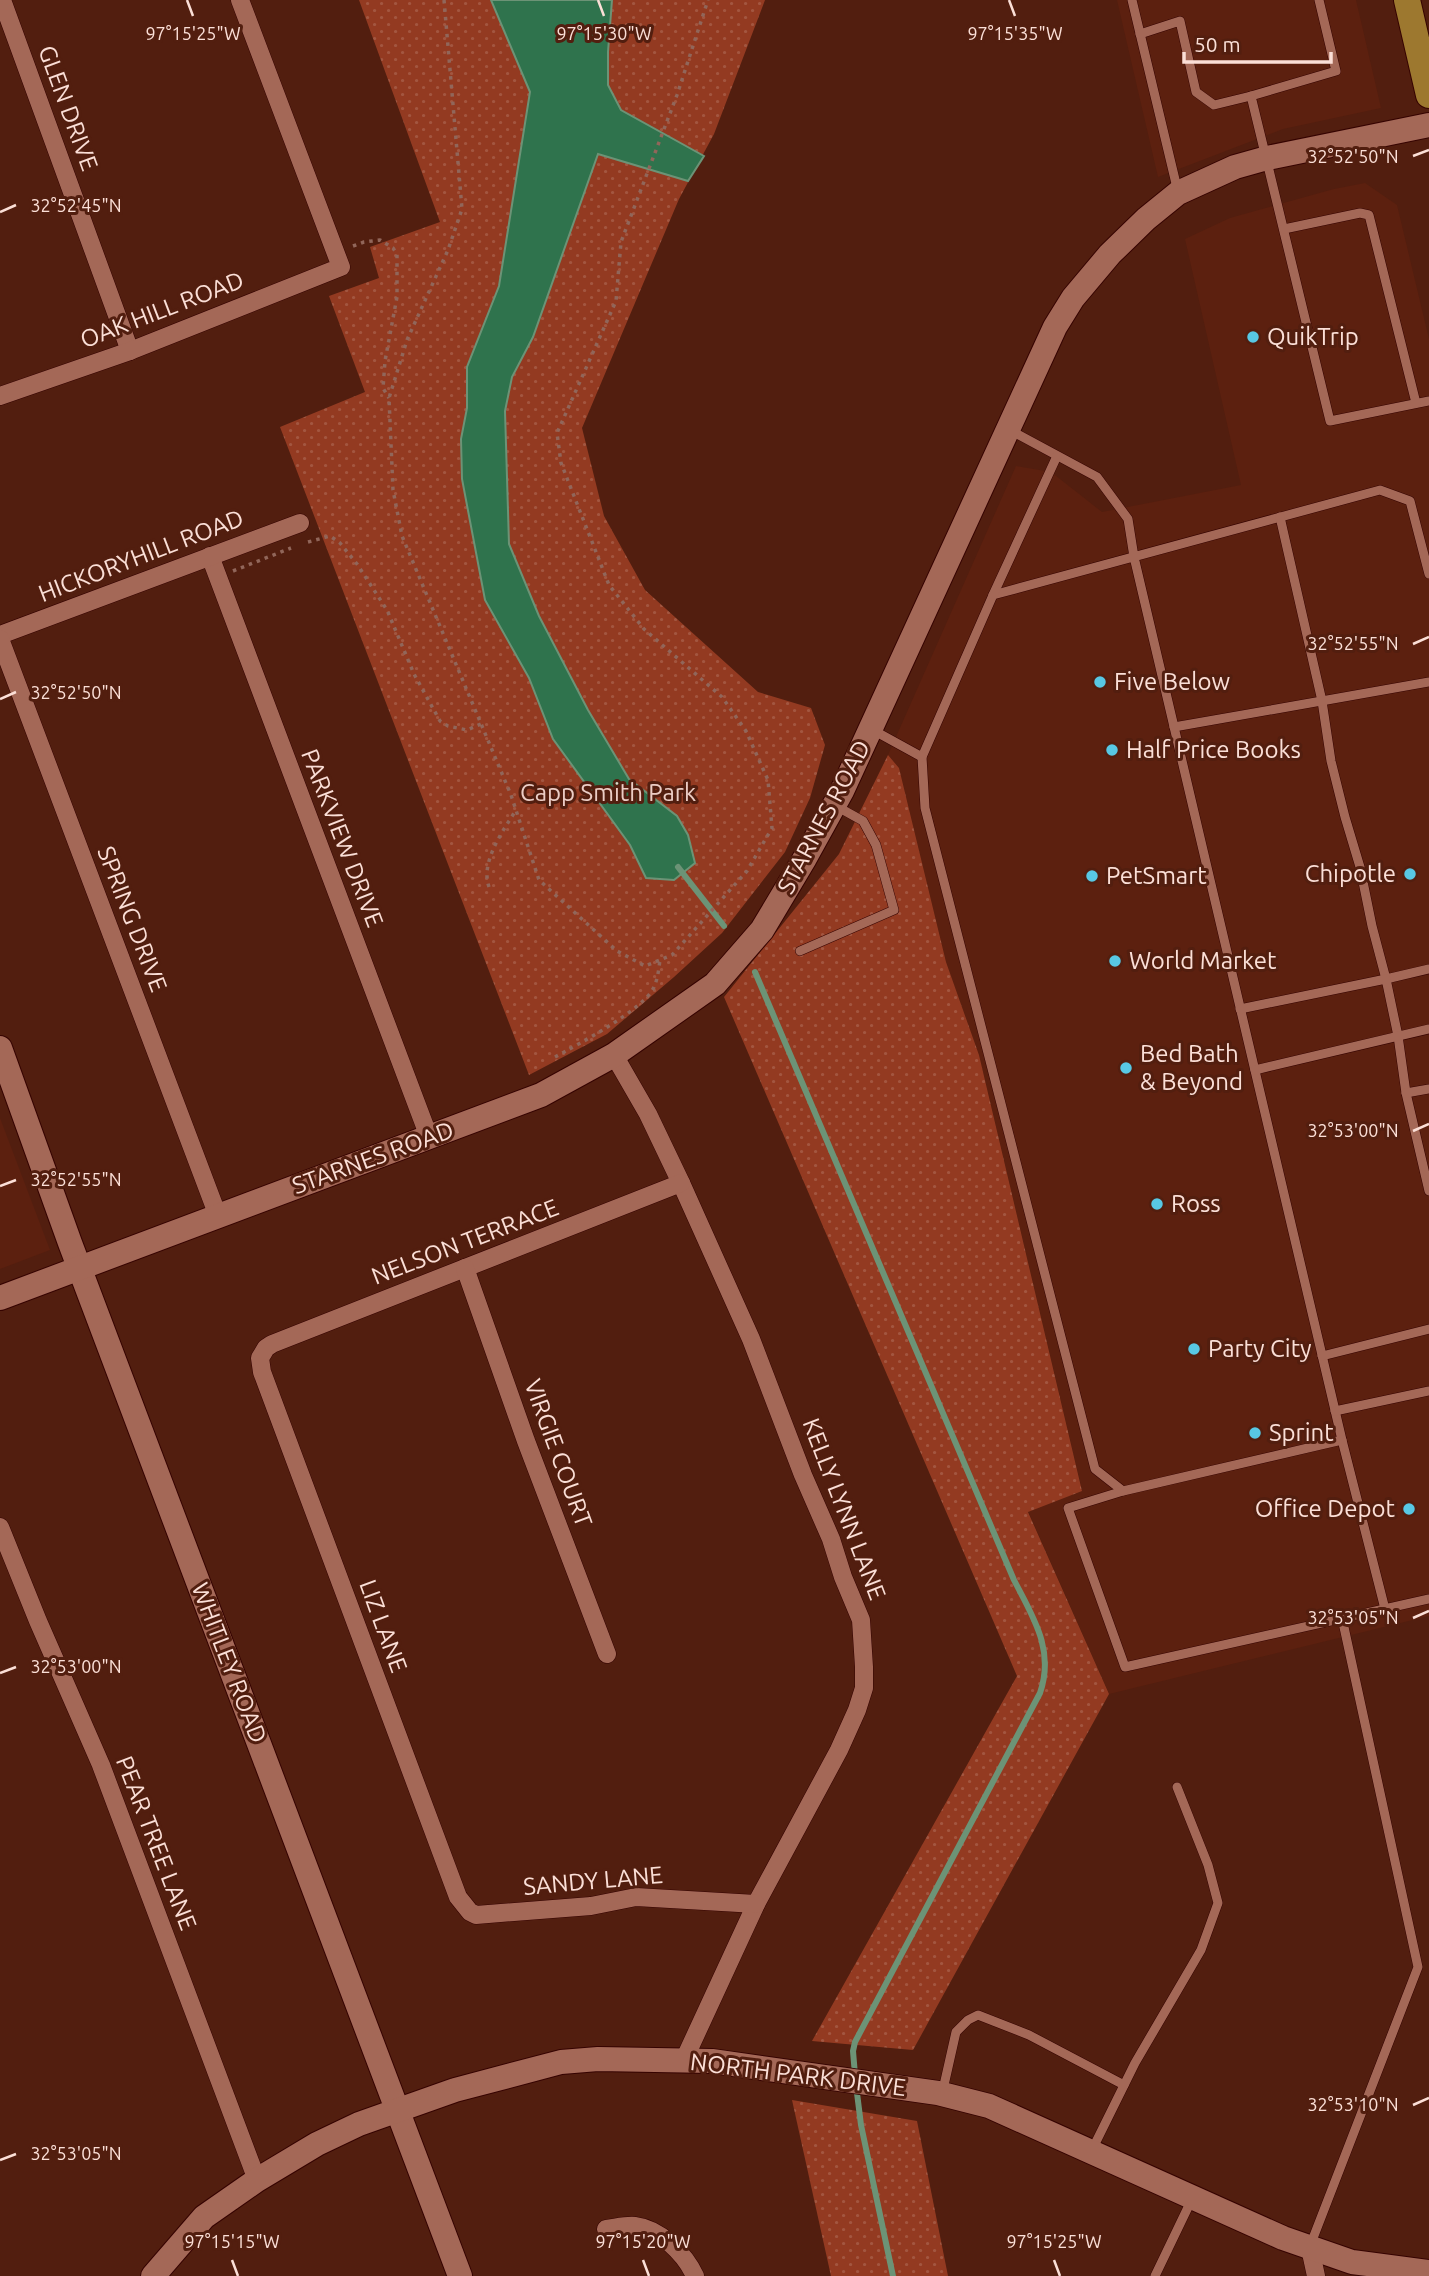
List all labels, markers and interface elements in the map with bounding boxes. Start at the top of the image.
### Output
scale bar [1184,21,1331,65]
text: 97°15'25"W [145,23,241,43]
text: 97°15'30"W [556,23,652,43]
text: 97°15'35"W [967,23,1063,43]
text: 50 m [1194,32,1241,56]
street label: GLEN DRIVE [33,42,104,174]
text: 32°52'50"N [1307,146,1399,166]
text: 32°52'45"N [30,195,122,215]
street label: OAK HILL ROAD [76,266,247,353]
place label: QuikTrip [1267,323,1359,350]
marker: QuikTrip [1245,329,1261,345]
street label: HICKORYHILL ROAD [34,504,247,607]
text: 32°52'55"N [1307,633,1399,653]
place label: Five Below [1114,668,1231,695]
marker: Five Below [1092,674,1108,690]
text: 32°52'50"N [30,682,122,702]
street label: STARNES ROAD [772,736,875,898]
place label: Half Price Books [1126,736,1301,763]
marker: Half Price Books [1104,742,1120,758]
street label: PARKVIEW DRIVE [296,745,389,931]
park label: Capp Smith Park [520,779,696,806]
street label: SPRING DRIVE [92,842,173,995]
place label: Chipotle [1305,860,1396,887]
place label: PetSmart [1106,862,1207,889]
marker: Chipotle [1402,866,1418,882]
marker: PetSmart [1084,868,1100,884]
place label: World Market [1129,947,1277,974]
marker: World Market [1107,953,1123,969]
place label: Bed Bath & Beyond [1140,1040,1243,1095]
marker: Bed Bath & Beyond [1118,1060,1134,1076]
street label: STARNES ROAD [288,1116,457,1199]
text: 32°53'00"N [1307,1120,1399,1140]
text: 32°52'55"N [30,1169,122,1189]
place label: Ross [1171,1190,1221,1217]
street label: NELSON TERRACE [368,1193,562,1290]
marker: Ross [1149,1196,1165,1212]
place label: Party City [1208,1335,1312,1362]
marker: Party City [1186,1341,1202,1357]
street label: VIRGIE COURT [519,1375,598,1530]
street label: KELLY LYNN LANE [797,1414,891,1603]
place label: Sprint [1269,1419,1334,1446]
marker: Sprint [1247,1425,1263,1441]
place label: Office Depot [1255,1495,1396,1522]
marker: Office Depot [1401,1501,1417,1517]
street label: LIZ LANE [354,1576,413,1676]
street label: WHITLEY ROAD [187,1579,272,1747]
text: 32°53'05"N [1307,1607,1399,1627]
text: 32°53'00"N [30,1656,122,1676]
street label: PEAR TREE LANE [111,1752,202,1934]
street label: SANDY LANE [522,1861,664,1900]
street label: NORTH PARK DRIVE [689,2048,907,2101]
text: 32°53'10"N [1307,2094,1399,2114]
text: 32°53'05"N [30,2143,122,2163]
text: 97°15'15"W [184,2231,280,2251]
text: 97°15'20"W [595,2231,691,2251]
text: 97°15'25"W [1006,2231,1102,2251]

